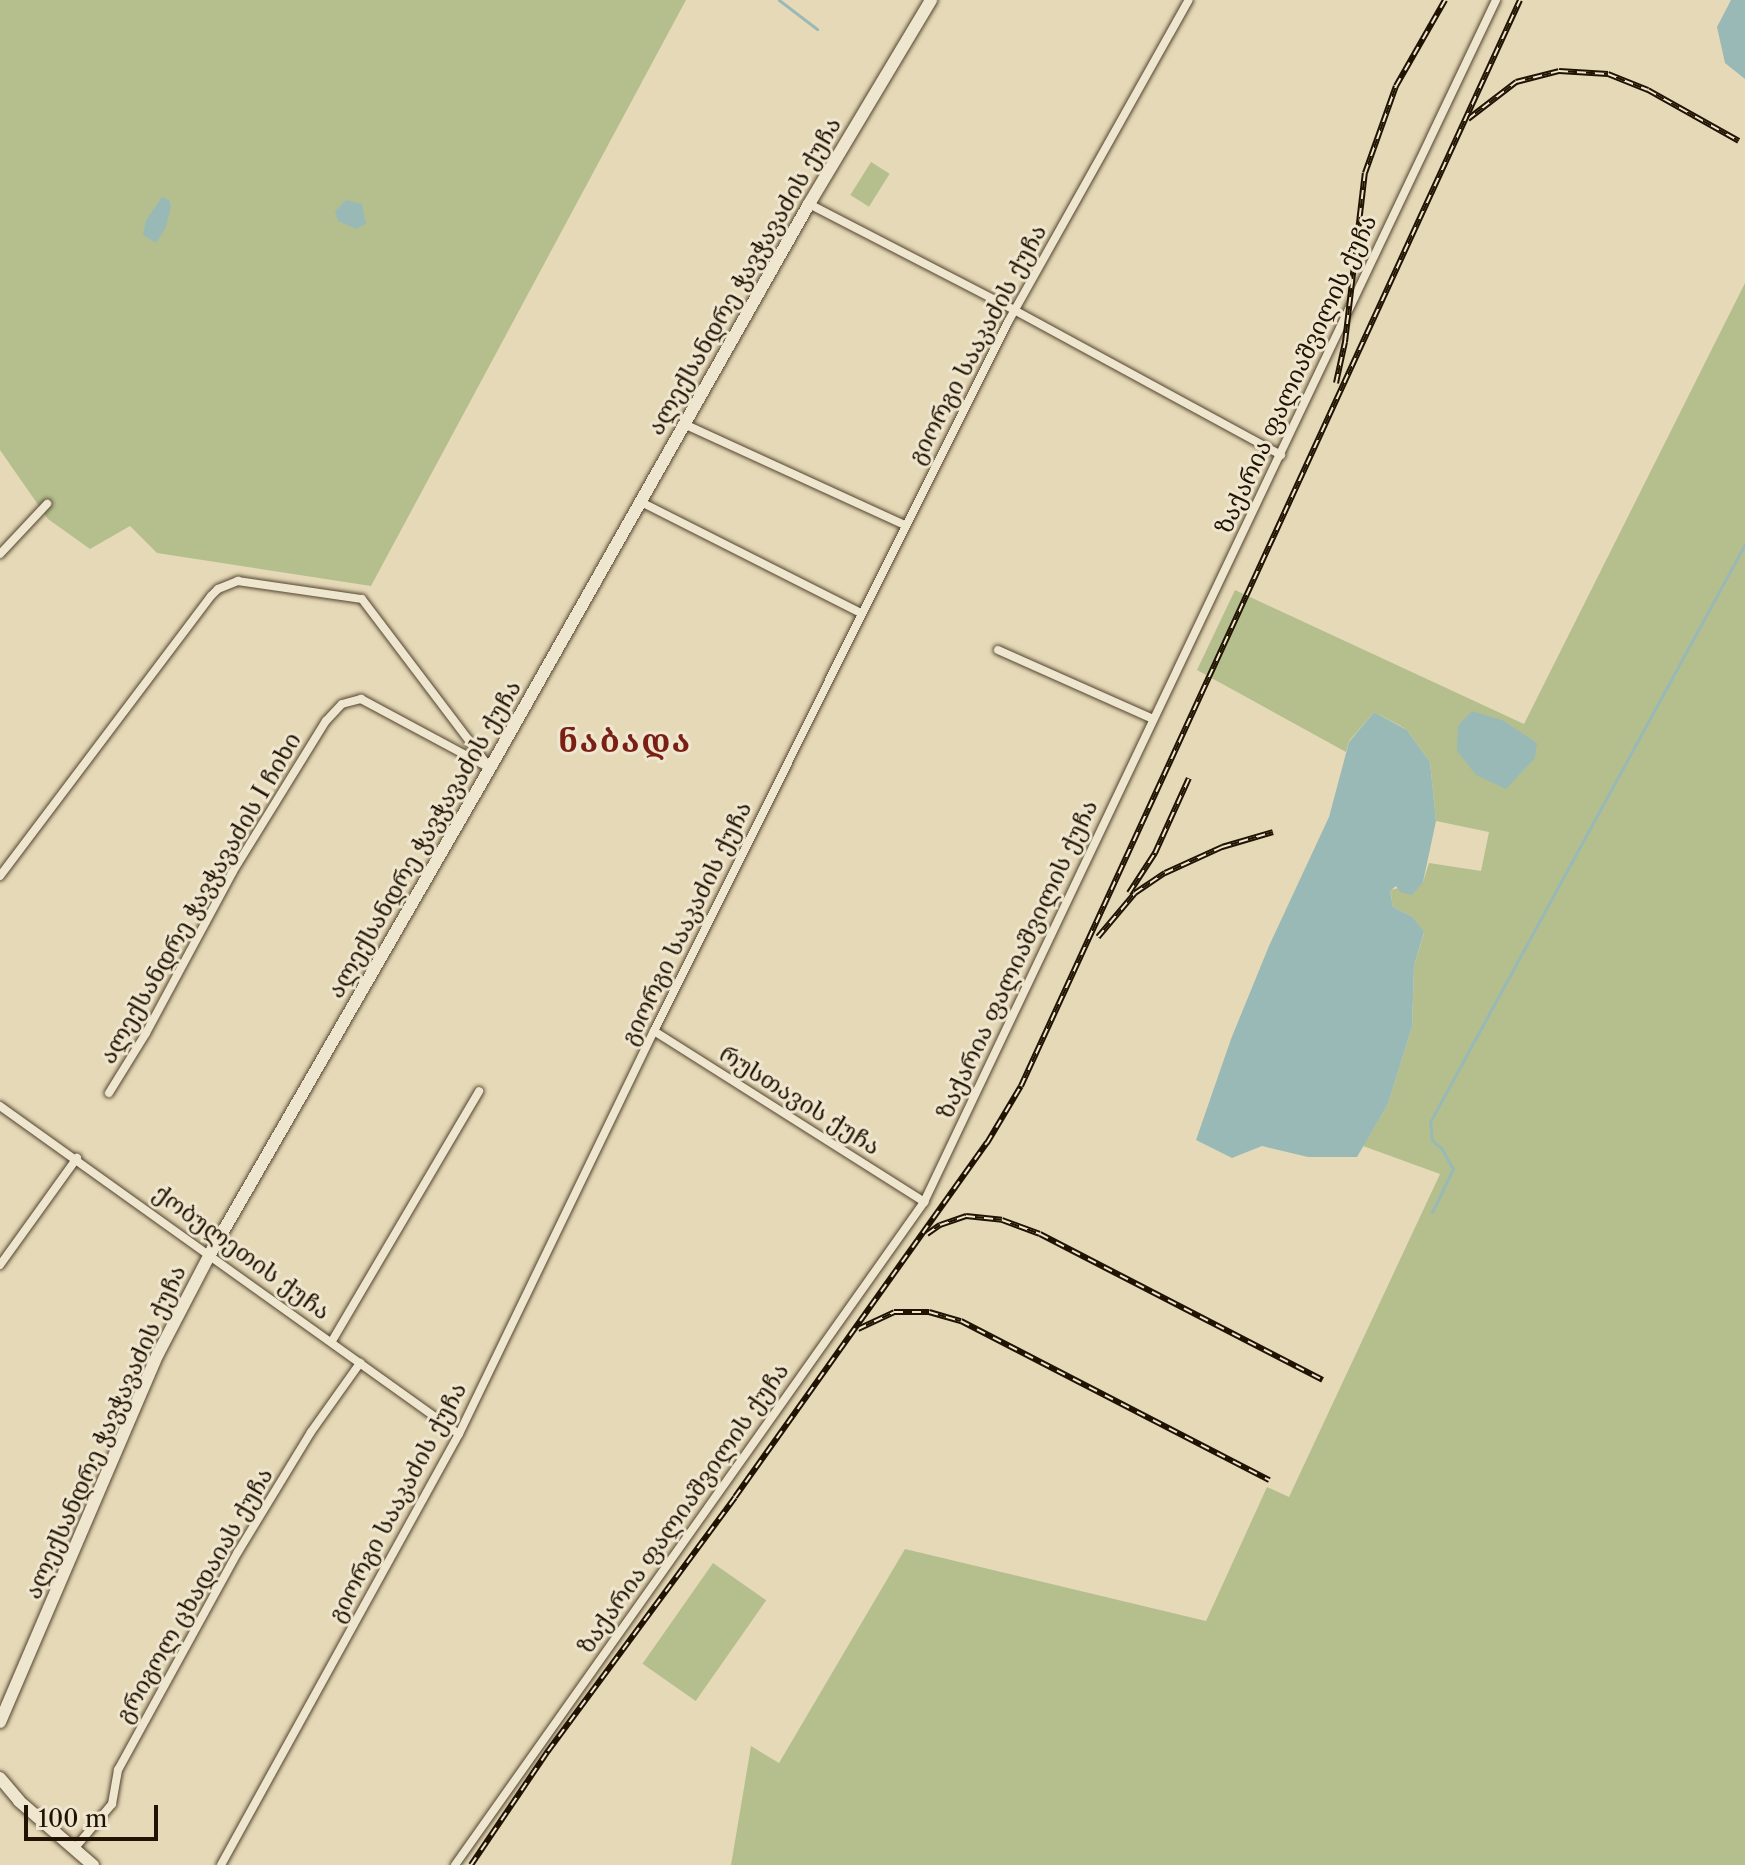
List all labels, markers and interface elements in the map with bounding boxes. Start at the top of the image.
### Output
street label: ალექსანდრე ჭავჭავაძის ქუჩა [641,112,847,440]
street label: ზაქარია ფალიაშვილის ქუჩა [1209,210,1383,538]
street label: გიორგი სააკაძის ქუჩა [901,219,1053,469]
street label: ალექსანდრე ჭავჭავაძის ქუჩა [321,675,527,1003]
district label: ნაბადა [558,722,692,760]
street label: ალექსანდრე ჭავჭავაძის I ჩიხი [93,727,307,1069]
street label: ზაქარია ფალიაშვილის ქუჩა [930,795,1104,1123]
street label: გიორგი სააკაძის ქუჩა [614,796,758,1050]
street label: რუსთავის ქუჩა [714,1039,886,1161]
street label: ქობულეთის ქუჩა [148,1178,336,1326]
street label: ალექსანდრე ჭავჭავაძის ქუჩა [18,1261,192,1603]
street label: ზაქარია ფალიაშვილის ქუჩა [571,1357,795,1659]
street label: გიორგი სააკაძის ქუჩა [321,1377,473,1627]
street label: გრიგოლ ცხადაიას ქუჩა [109,1462,279,1728]
scale bar [28,1789,162,1839]
text: 100 m [38,1804,107,1833]

